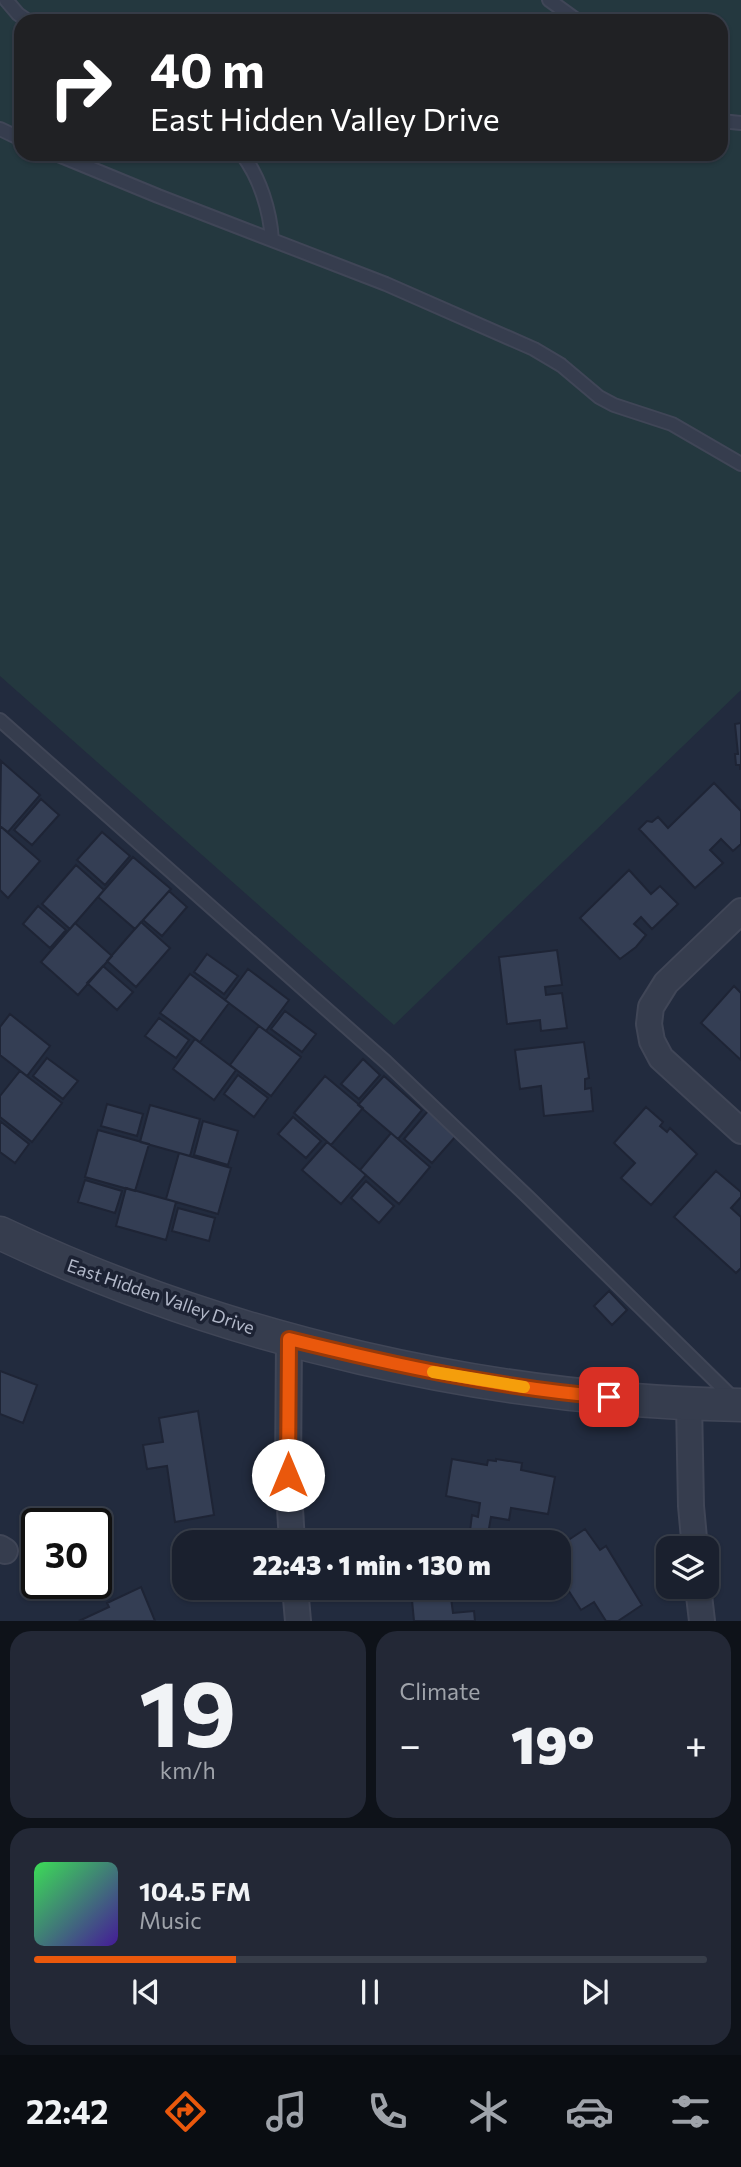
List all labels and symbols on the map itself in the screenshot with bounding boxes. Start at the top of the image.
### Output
street label: East Hidden Valley Drive [64,1254,258,1338]
pin [579,1367,639,1427]
position arrow [251,1438,325,1512]
speed limit sign: 30 [21,1508,112,1599]

